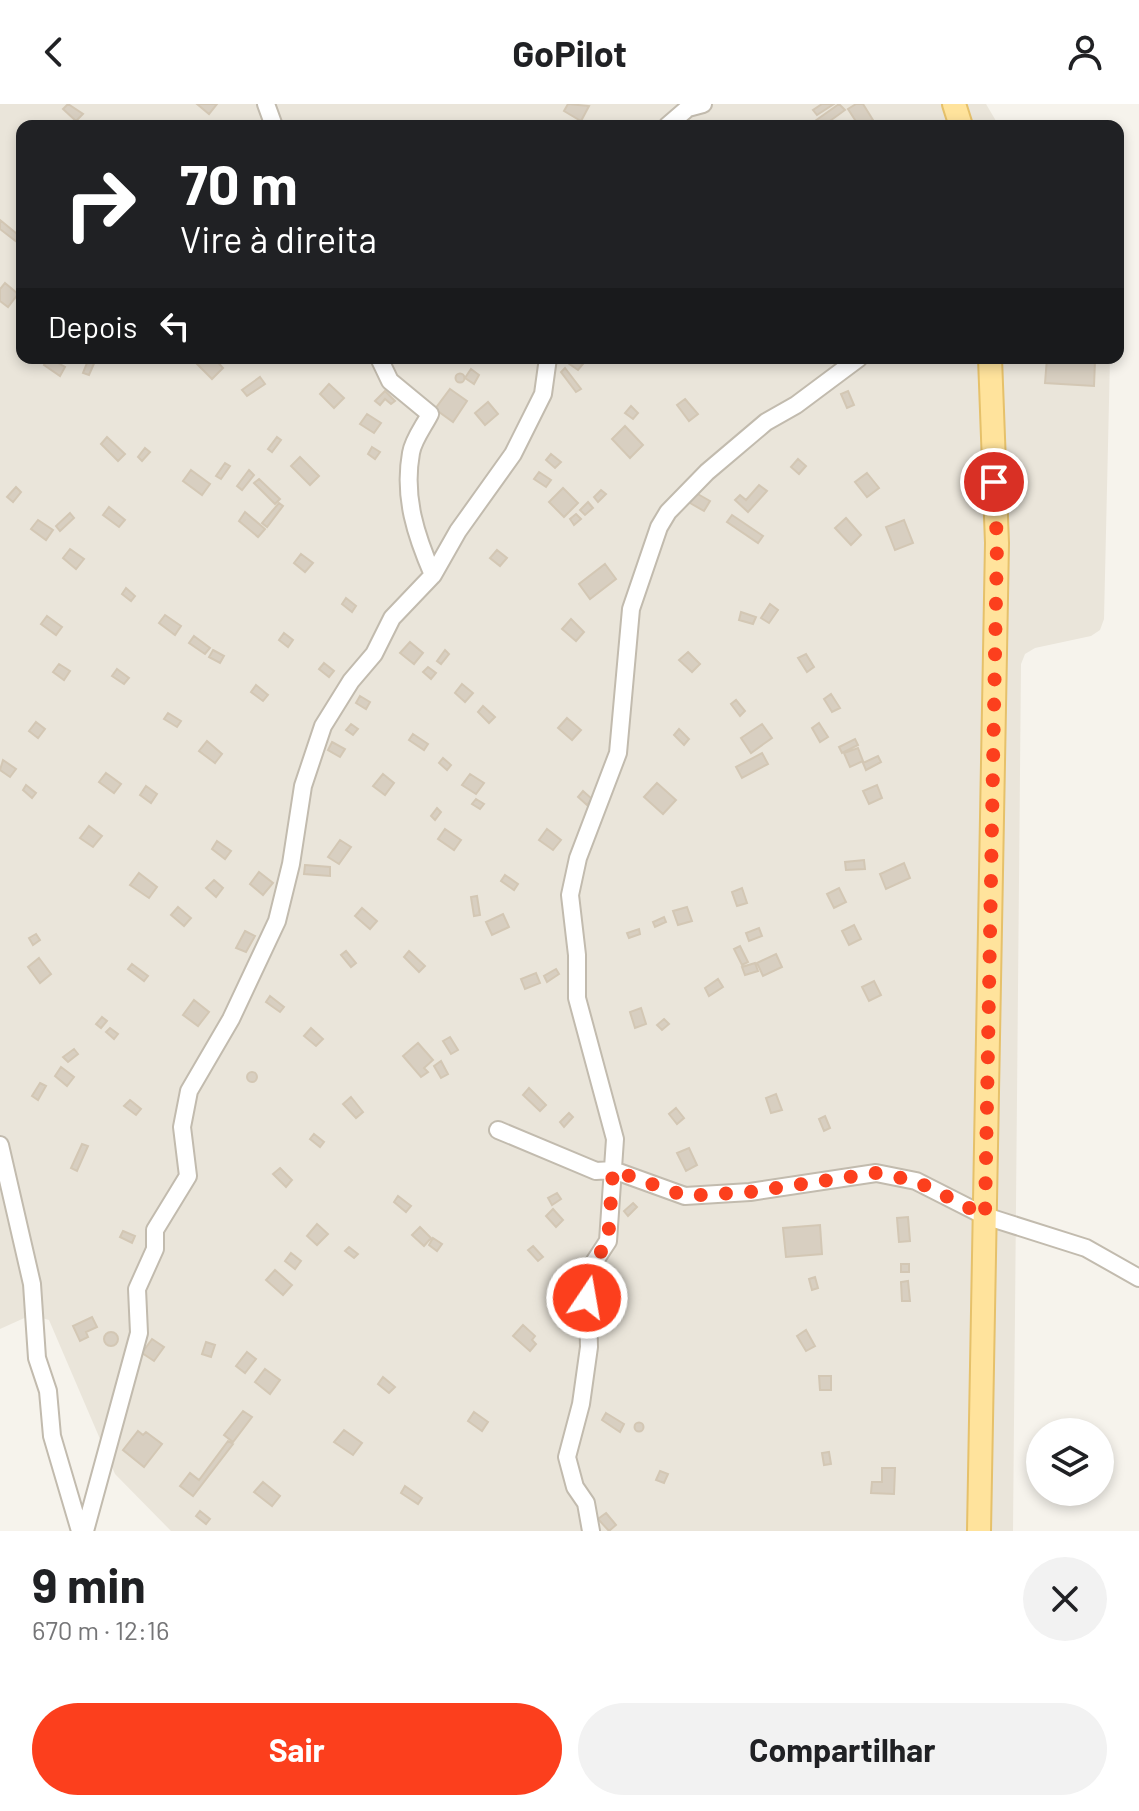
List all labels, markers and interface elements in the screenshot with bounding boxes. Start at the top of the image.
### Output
icon: back [32,30,76,74]
icon: person [1063,30,1107,74]
text: GoPilot [512,31,627,74]
text: 70 m [180,149,298,216]
icon: right [48,152,152,256]
text: Vire à direita [180,217,377,260]
icon: left [153,304,197,348]
text: Depois [48,308,137,344]
pin [960,448,1028,516]
icon: arrive [972,460,1016,504]
position arrow [545,1256,629,1340]
map controls [1026,1418,1114,1506]
button: layers [1026,1418,1114,1506]
text: 9 min [32,1555,146,1613]
button: close [1023,1557,1107,1641]
text: 670 m · 12:16 [32,1614,169,1645]
button: Sair [32,1703,562,1795]
button: Compartilhar [578,1703,1107,1795]

